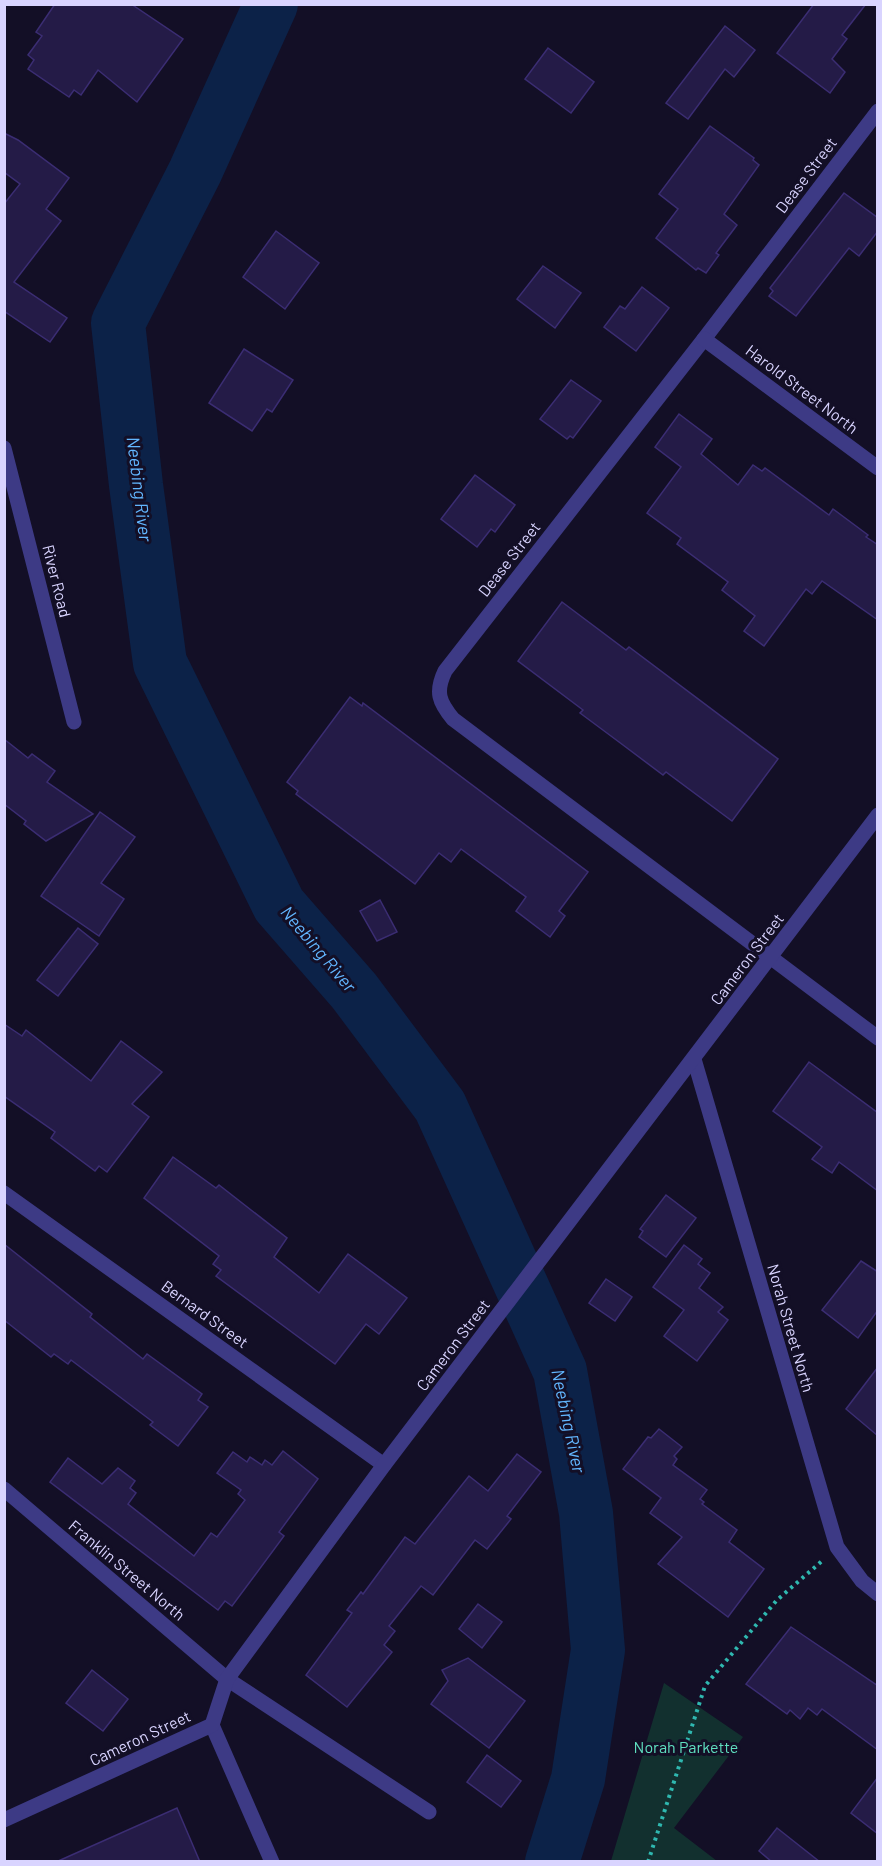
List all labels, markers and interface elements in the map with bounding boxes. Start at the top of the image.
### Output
street label: Dease Street [771,133,840,216]
street label: Harold Street North [742,340,862,437]
water label: Neebing River [123,435,157,543]
street label: Dease Street [474,518,544,600]
street label: River Road [39,543,76,619]
water label: Neebing River [276,901,362,996]
street label: Cameron Street [706,909,787,1008]
street label: Norah Street North [764,1262,819,1394]
street label: Bernard Street [158,1276,252,1351]
street label: Cameron Street [412,1295,493,1394]
water label: Neebing River [547,1367,591,1475]
street label: Franklin Street North [65,1515,189,1624]
street label: Cameron Street [86,1706,193,1769]
park label: Norah Parkette [634,1737,738,1756]

